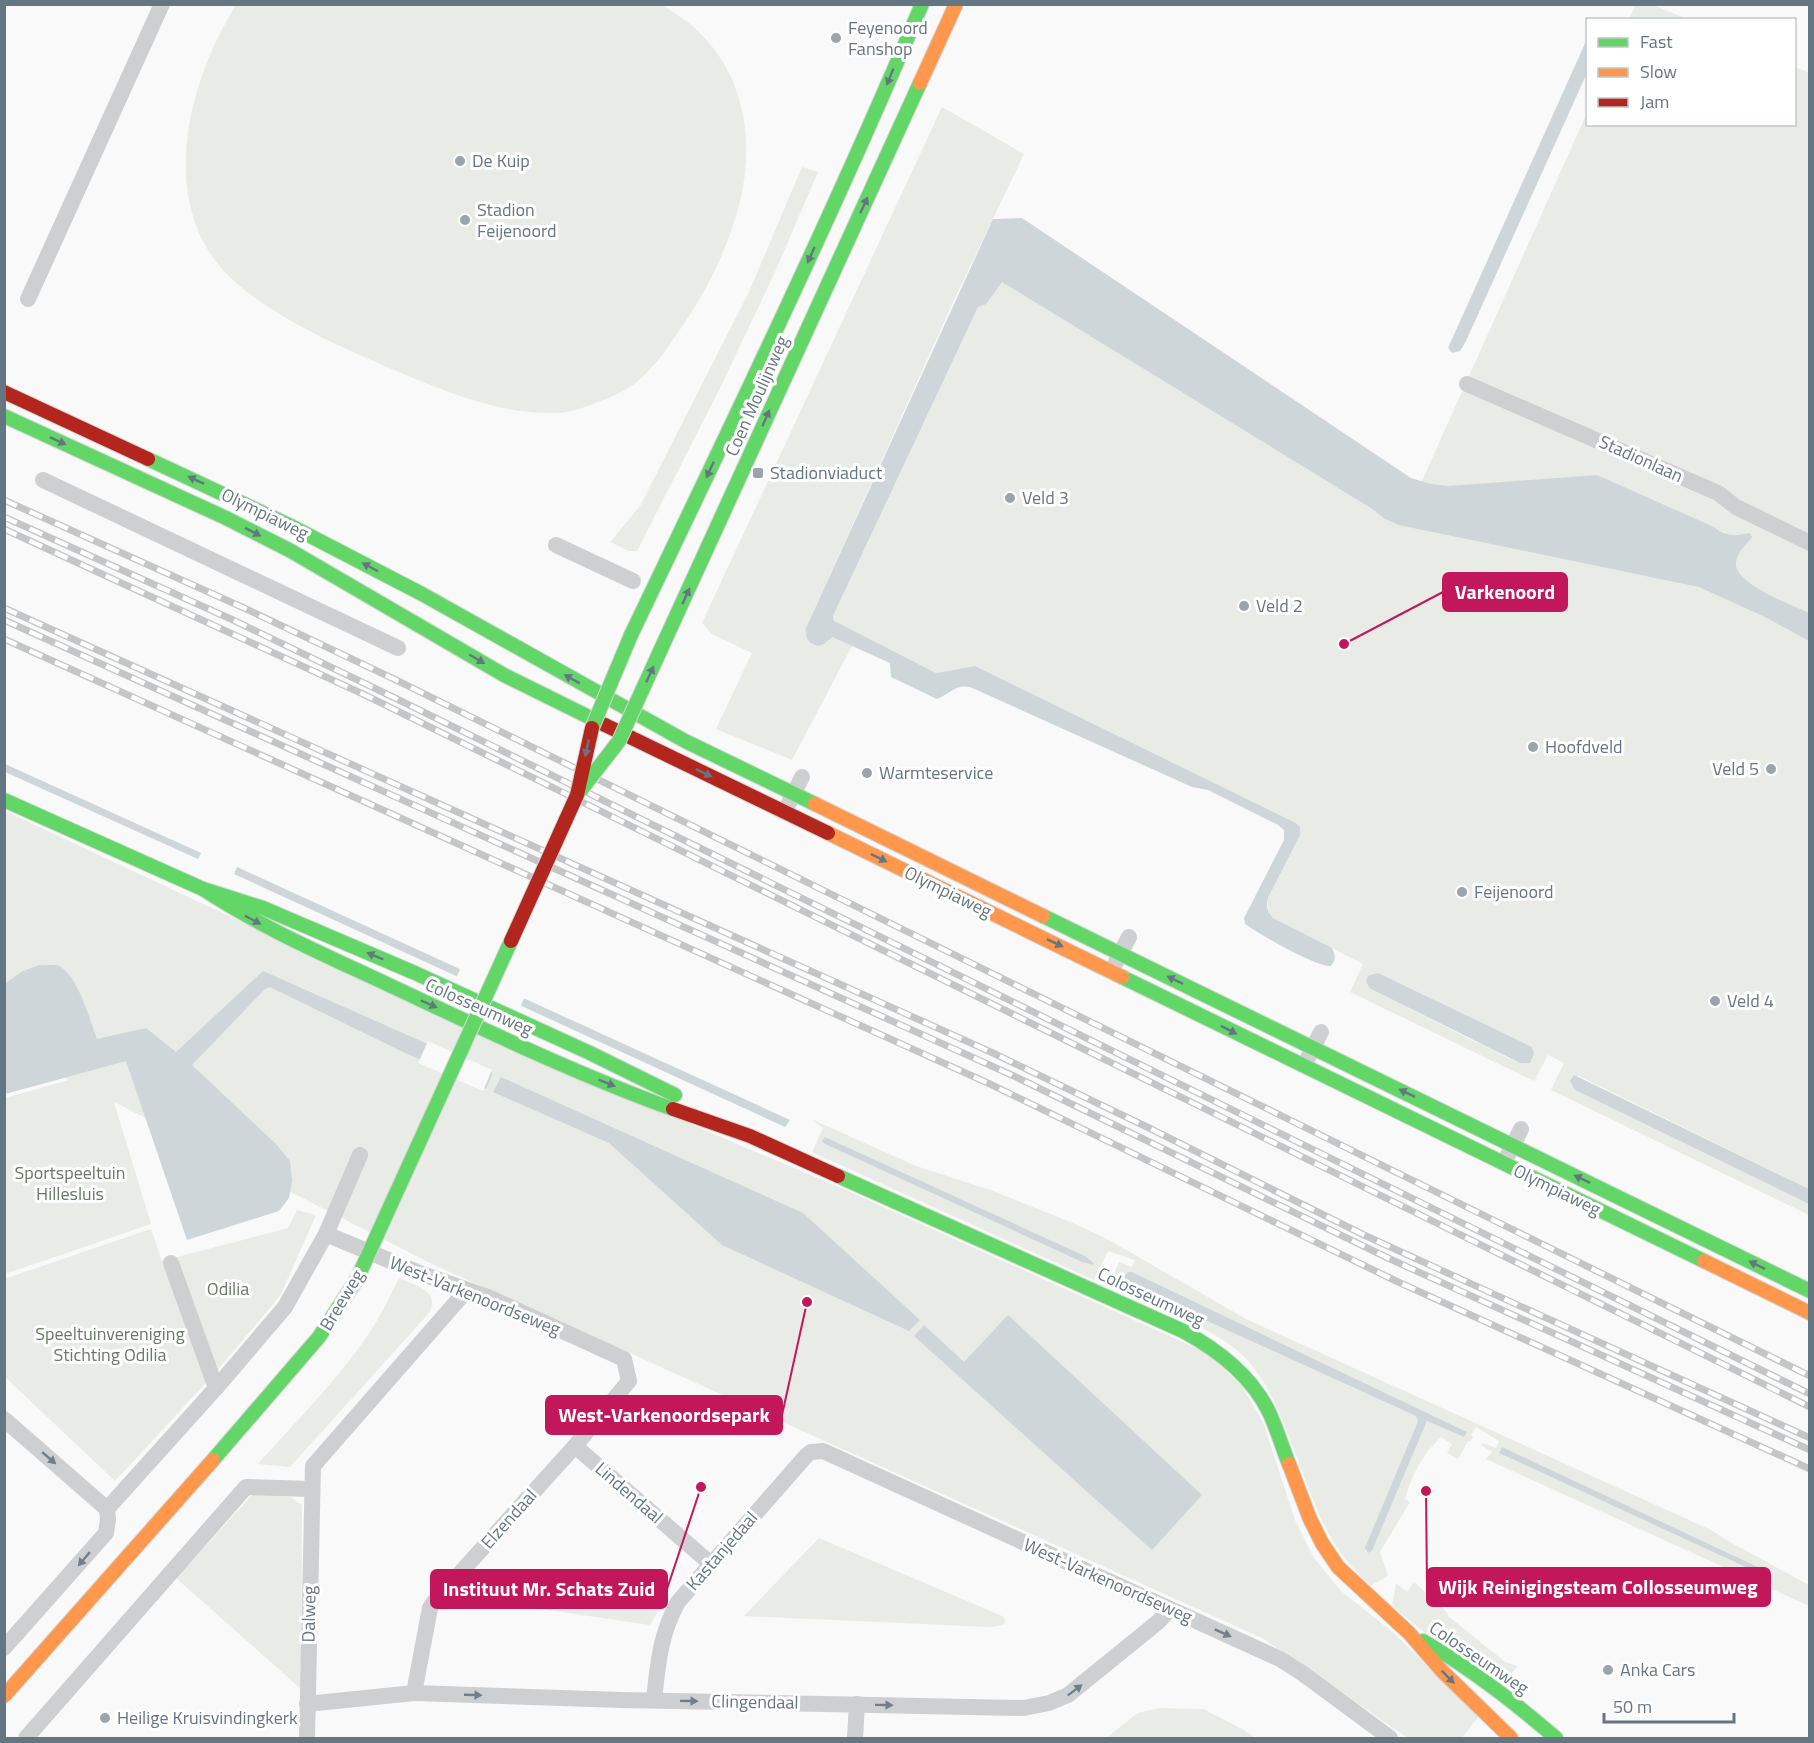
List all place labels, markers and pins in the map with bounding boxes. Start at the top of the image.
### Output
place label: Feyenoord Fanshop [848,14,928,62]
marker: Feyenoord Fanshop [829,31,843,45]
place label: De Kuip [472,147,530,174]
marker: De Kuip [453,154,467,168]
place label: Stadion Feijenoord [477,196,556,244]
marker: Stadion Feijenoord [458,213,472,227]
place label: Stadionviaduct [770,459,883,486]
marker: Stadionviaduct [751,466,765,480]
place label: Veld 3 [1022,484,1069,511]
marker: Veld 3 [1003,491,1017,505]
callout: Varkenoord [1443,573,1567,611]
place label: Veld 2 [1256,592,1303,619]
marker: Veld 2 [1237,599,1251,613]
place label: Hoofdveld [1545,733,1623,760]
marker: Hoofdveld [1526,740,1540,754]
place label: Veld 5 [1712,755,1759,782]
place label: Warmteservice [879,759,993,786]
marker: Veld 5 [1764,762,1778,776]
marker: Warmteservice [860,766,874,780]
place label: Feijenoord [1474,878,1553,905]
marker: Feijenoord [1455,885,1469,899]
place label: Veld 4 [1727,987,1774,1014]
marker: Veld 4 [1708,994,1722,1008]
callout: West-Varkenoordsepark [546,1396,782,1434]
callout: Wijk Reinigingsteam Collosseumweg [1427,1568,1770,1606]
callout: Instituut Mr. Schats Zuid [431,1570,667,1608]
place label: Anka Cars [1620,1656,1695,1683]
marker: Anka Cars [1601,1663,1615,1677]
place label: Heilige Kruisvindingkerk [117,1704,298,1731]
marker: Heilige Kruisvindingkerk [98,1711,112,1725]

